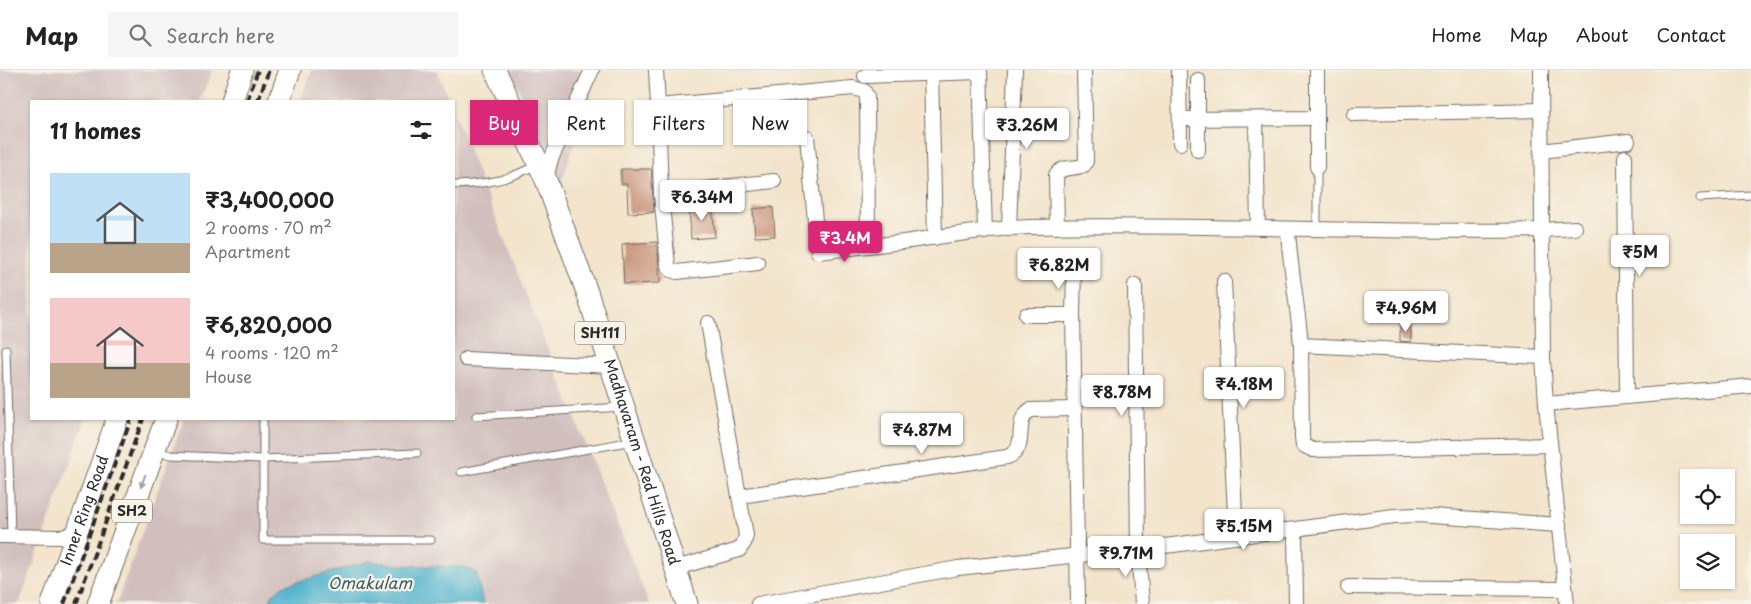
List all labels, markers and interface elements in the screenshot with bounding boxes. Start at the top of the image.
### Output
search box [108,12,458,57]
text: Map [25,17,78,53]
icon: search [126,21,154,49]
text: Search here [166,21,275,49]
text: Home [1431,21,1481,48]
text: Map [1509,21,1548,48]
text: About [1576,21,1628,48]
text: Contact [1656,21,1726,48]
chip: Buy [470,100,538,145]
chip: Rent [548,100,624,145]
chip: Filters [634,100,723,145]
chip: New [733,100,807,145]
pin: ₹3.26M [986,108,1068,150]
text: ₹3.26M [996,112,1058,136]
text: 11 homes [50,114,141,146]
icon: filters [407,116,435,144]
pin: ₹6.34M [661,180,743,222]
text: ₹3,400,000 [205,183,334,215]
text: ₹6.34M [671,184,733,208]
icon: home [90,193,150,253]
text: 2 rooms · 70 m² [205,215,332,239]
pin: ₹3.4M [810,220,880,263]
text: ₹3.4M [819,225,871,249]
pin: ₹5M [1616,234,1664,277]
text: Apartment [205,239,290,263]
text: ₹5M [1622,239,1658,263]
pin: ₹6.82M [1018,248,1100,290]
text: ₹6.82M [1028,252,1090,276]
pin: ₹4.96M [1365,290,1447,333]
text: ₹4.96M [1375,295,1437,319]
text: ₹6,820,000 [205,308,332,340]
icon: home [90,318,150,378]
road number: SH111 [575,322,625,344]
text: 4 rooms · 120 m² [205,340,339,364]
street label: Madhavaram - Red Hills Road [599,355,687,568]
text: House [205,364,252,388]
pin: ₹4.18M [1203,366,1285,409]
text: ₹4.18M [1215,371,1273,395]
pin: ₹8.78M [1081,374,1163,417]
text: ₹8.78M [1092,379,1152,403]
pin: ₹4.87M [881,412,963,455]
text: ₹4.87M [892,417,952,441]
street label: Inner Ring Road [53,452,113,568]
map controls [1680,469,1735,589]
button: locate [1680,469,1735,524]
one-way arrow [139,474,147,489]
road number: SH2 [112,500,152,522]
pin: ₹5.15M [1203,508,1285,551]
text: ₹5.15M [1215,513,1273,537]
button: layers [1680,534,1735,589]
pin: ₹9.71M [1085,536,1167,578]
text: ₹9.71M [1099,540,1153,564]
water label: Omakulam [328,570,412,594]

